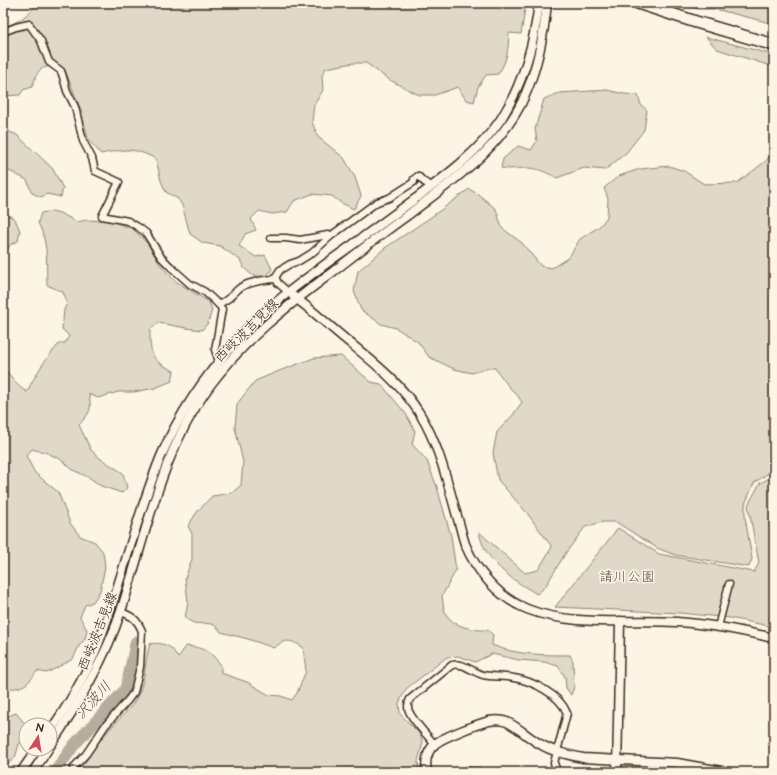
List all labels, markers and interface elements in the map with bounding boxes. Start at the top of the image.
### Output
street label: 西岐波吉見線 [210,294,283,367]
park label: 請川公園 [599,567,655,587]
street label: 西岐波吉見線 [73,589,123,674]
water label: 沢波川 [71,677,116,724]
north arrow [18,717,58,757]
text: N [35,720,45,736]

